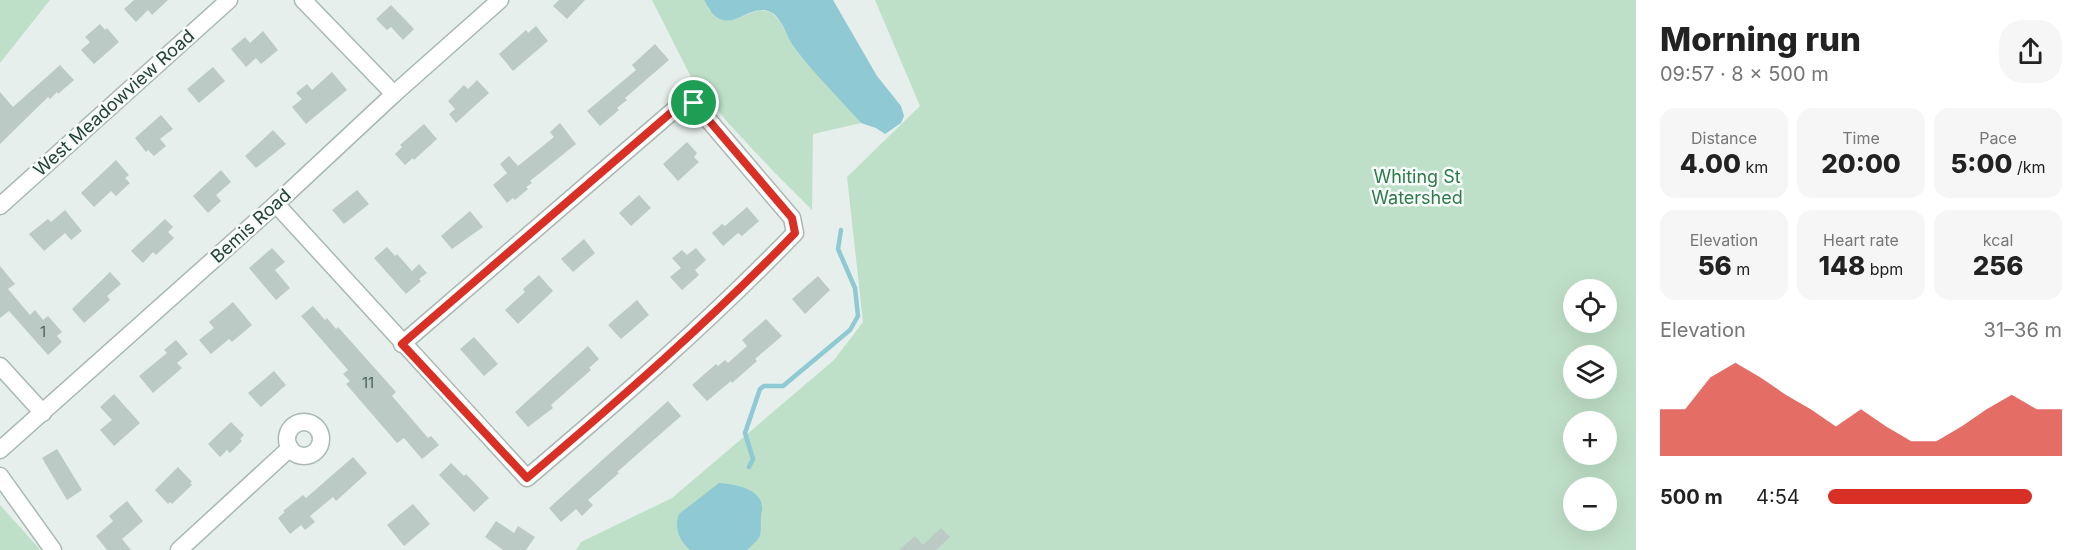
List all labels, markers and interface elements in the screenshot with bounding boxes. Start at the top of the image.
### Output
text: Morning run [1660,19,1861,59]
button: share [1999,20,2062,83]
street label: West Meadowview Road [29,25,198,180]
text: 09:57 · 8 × 500 m [1660,62,1829,86]
pin [668,77,719,128]
icon: arrive [677,86,710,119]
text: Distance [1691,128,1757,148]
text: Time [1842,128,1880,148]
text: Pace [1979,128,2017,148]
text: 4.00 [1680,148,1741,179]
text: 20:00 [1821,148,1901,179]
text: 5:00 [1950,148,2013,179]
text: km [1741,157,1768,177]
text: /km [2013,157,2046,177]
park label: Whiting St Watershed [1371,166,1463,208]
street label: Bemis Road [206,184,295,267]
text: Elevation [1690,230,1758,250]
text: Heart rate [1823,230,1899,250]
text: kcal [1983,230,2013,250]
text: 56 [1698,250,1732,281]
text: 148 [1819,250,1865,281]
text: 256 [1973,250,2023,281]
text: m [1732,259,1750,279]
text: bpm [1865,259,1903,279]
map controls [1563,279,1617,531]
button: locate [1563,279,1617,333]
text: Elevation [1660,318,1746,342]
text: 31–36 m [1984,318,2062,342]
house number: 1 [40,322,46,341]
button: layers [1563,345,1617,399]
house number: 11 [362,373,374,392]
button: + [1563,411,1617,465]
button: − [1563,477,1617,531]
text: 500 m [1660,485,1723,509]
text: 4:54 [1756,485,1800,509]

